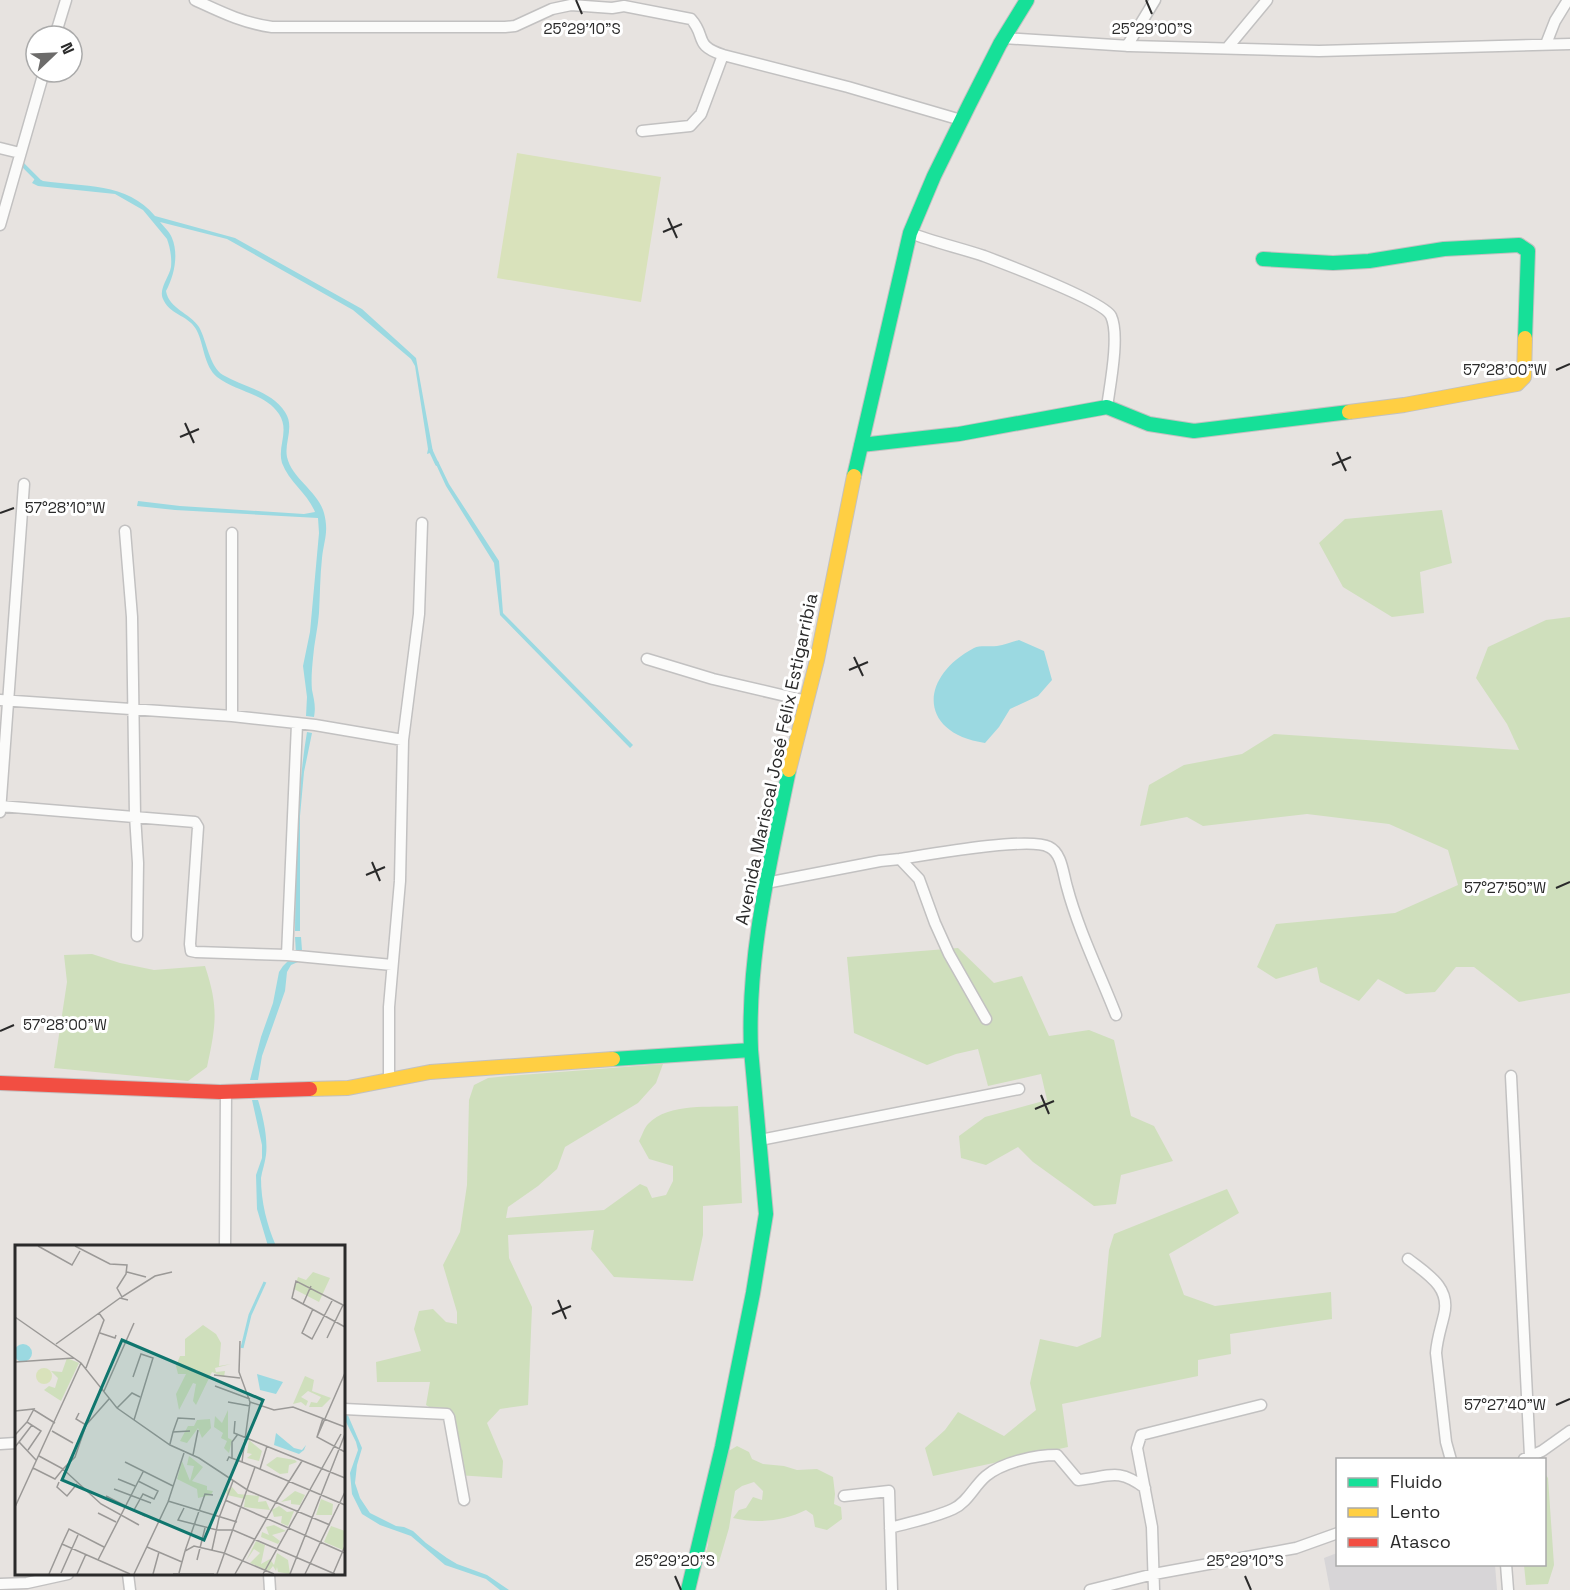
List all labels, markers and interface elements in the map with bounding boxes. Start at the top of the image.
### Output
text: 25°29'10"S [543,19,621,38]
text: 25°29'00"S [1112,19,1192,38]
north arrow [24,24,84,84]
text: N [56,39,79,57]
text: 57°28'00"W [1463,360,1547,379]
text: 57°28'10"W [25,498,105,517]
street label: Avenida Mariscal José Félix Estigarribia [730,591,822,927]
text: 57°27'50"W [1464,878,1546,897]
text: 57°28'00"W [23,1015,107,1034]
inset map [15,1245,345,1575]
text: 57°27'40"W [1464,1395,1546,1414]
legend [1336,1458,1546,1566]
text: Fluido [1390,1470,1442,1493]
text: Lento [1390,1500,1440,1523]
text: Atasco [1390,1530,1451,1553]
text: 25°29'20"S [635,1551,715,1570]
text: 25°29'10"S [1206,1551,1284,1570]

